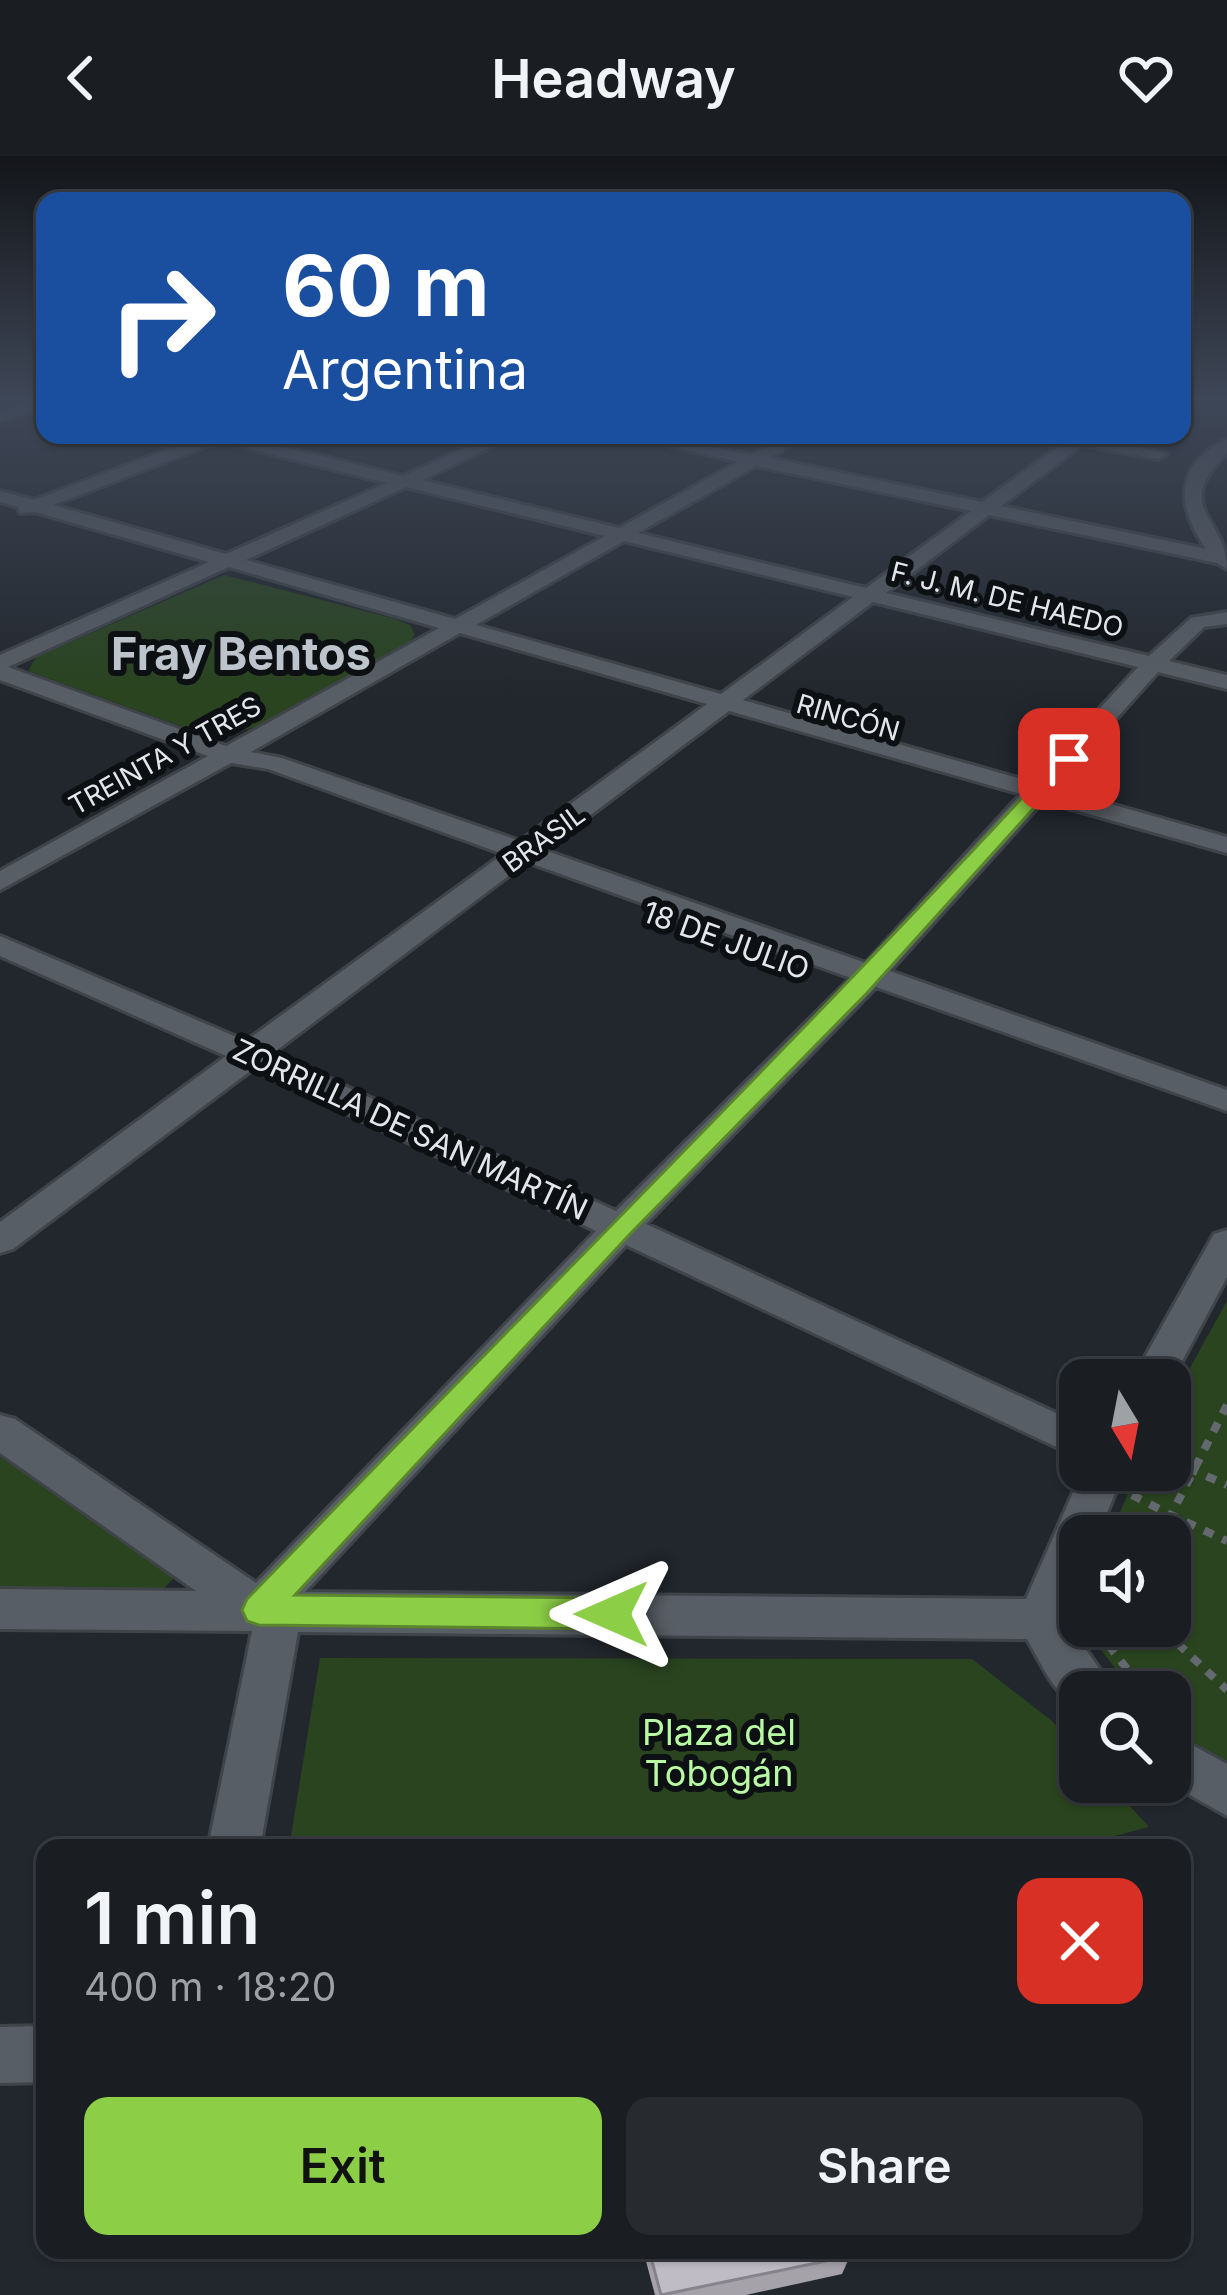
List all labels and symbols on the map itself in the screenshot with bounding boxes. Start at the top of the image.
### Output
street label: F. J. M. DE HAEDO [887,555,1127,644]
district label: Fray Bentos [111,626,371,681]
street label: RINCÓN [793,687,903,748]
street label: TREINTA Y TRES [63,689,266,822]
pin [1018,708,1120,810]
street label: BRASIL [496,798,591,879]
street label: 18 DE JULIO [638,893,815,987]
street label: ZORRILLA DE SAN MARTÍN [228,1031,593,1227]
north arrow [1059,1359,1191,1491]
position arrow [549,1551,675,1677]
park label: Plaza del Tobogán [642,1710,796,1795]

